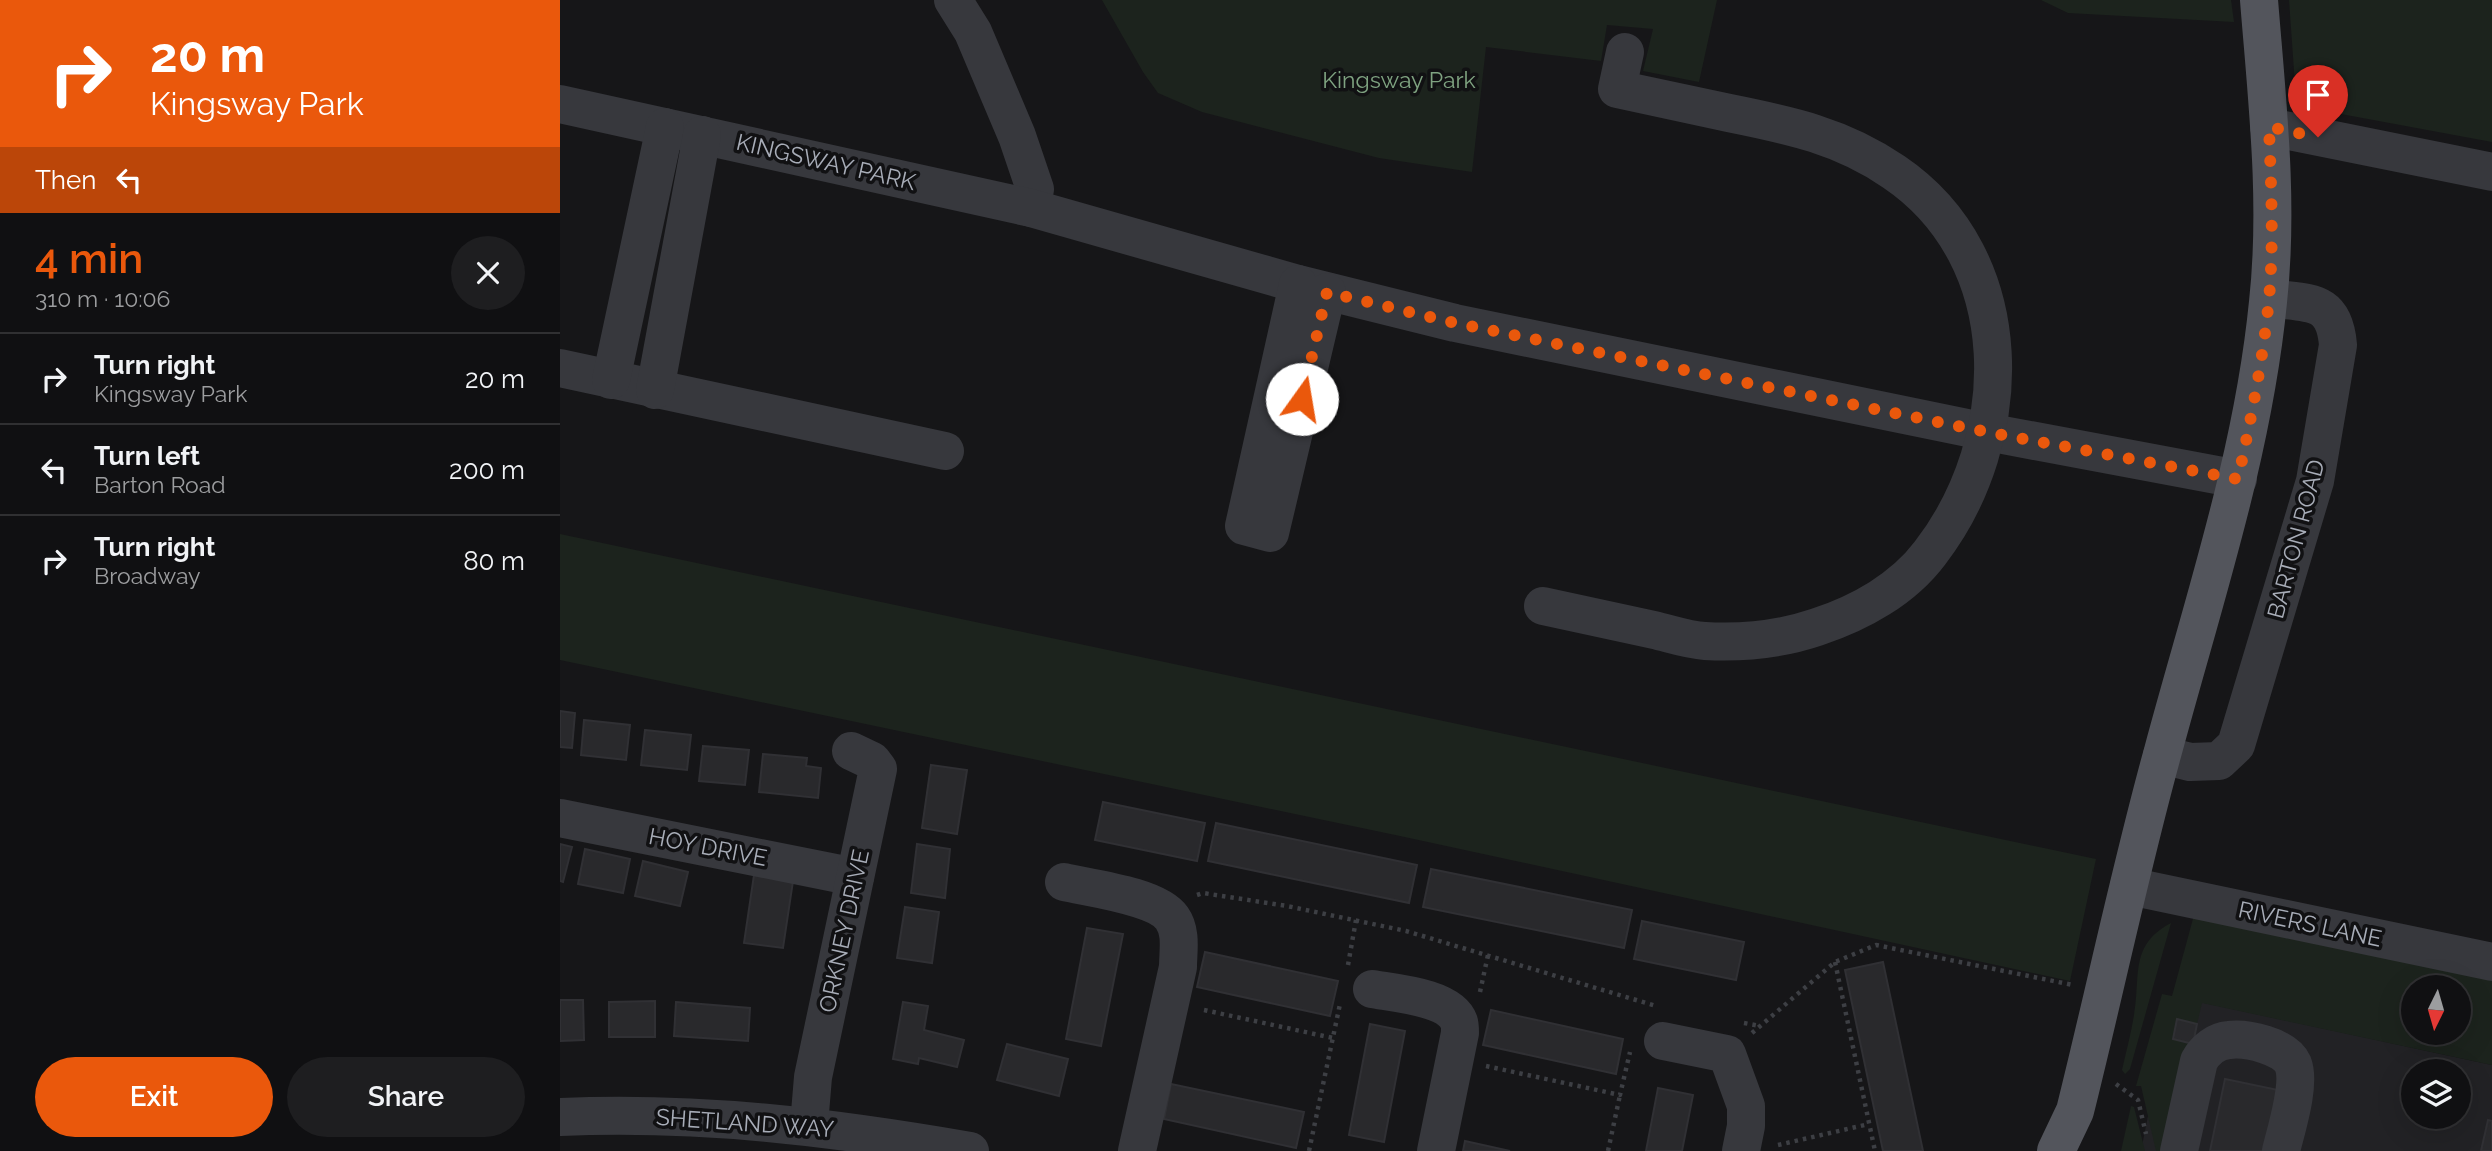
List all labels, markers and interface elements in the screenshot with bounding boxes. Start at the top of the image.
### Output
text: 20 m [150,26,265,83]
icon: right [35,28,126,119]
pin [2288,65,2348,137]
park label: Kingsway Park [1322,66,1476,93]
icon: arrive [2299,76,2337,114]
text: Kingsway Park [150,85,364,122]
street label: KINGSWAY PARK [734,128,919,195]
icon: left [110,161,148,199]
text: Then [35,165,96,195]
text: 4 min [35,234,143,283]
button: close [451,236,525,310]
text: 310 m · 10:06 [35,285,170,312]
text: Turn right [94,350,215,380]
icon: right [35,360,73,398]
position arrow [1265,362,1339,436]
text: 20 m [465,364,525,394]
text: Kingsway Park [94,380,248,407]
text: Turn left [94,441,200,471]
icon: left [35,451,73,489]
text: 200 m [449,455,525,485]
street label: BARTON ROAD [2261,456,2330,621]
text: Barton Road [94,471,226,498]
text: Turn right [94,532,215,562]
icon: right [35,542,73,580]
text: 80 m [463,546,525,576]
text: Broadway [94,562,201,589]
street label: HOY DRIVE [647,822,770,871]
street label: ORKNEY DRIVE [813,847,874,1015]
street label: RIVERS LANE [2236,895,2384,952]
north arrow [2401,975,2471,1045]
map controls [2401,975,2471,1129]
button: Exit [35,1057,273,1137]
button: Share [287,1057,525,1137]
button: layers [2401,1059,2471,1129]
street label: SHETLAND WAY [655,1103,835,1142]

